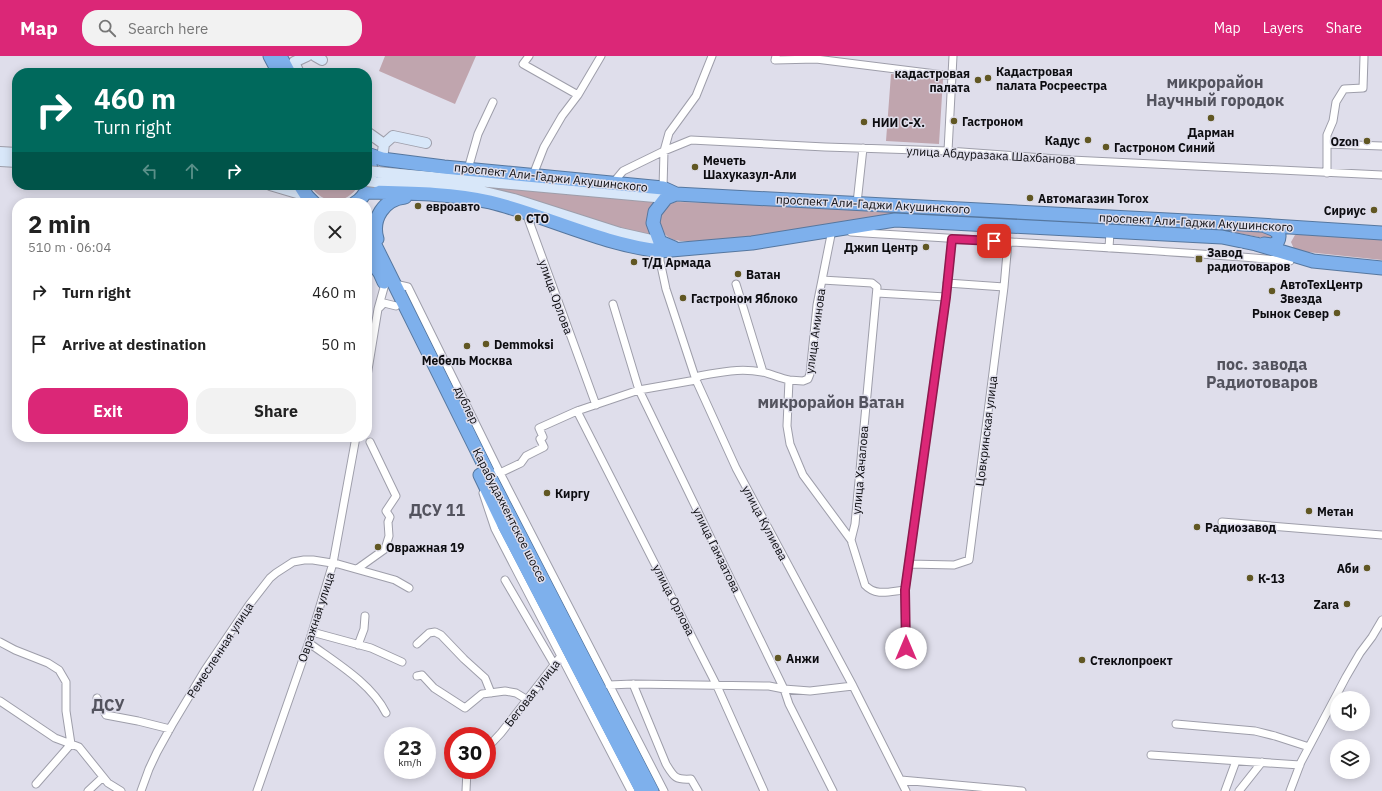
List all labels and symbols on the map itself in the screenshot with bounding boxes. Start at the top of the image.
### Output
place label: Кадастровая палата Росреестра [996,64,1107,93]
place label: кадастровая палата [894,66,970,95]
district label: микрорайон Научный городок [1146,72,1284,110]
marker: Кадастровая палата Росреестра [983,73,993,83]
marker: кадастровая палата [973,75,983,85]
marker: Дарман [1206,113,1216,123]
place label: Гастроном [962,114,1023,129]
place label: НИИ С-Х. [872,115,925,130]
marker: Гастроном [949,116,959,126]
marker: НИИ С-Х. [859,117,869,127]
place label: Дарман [1188,125,1234,140]
place label: Кадус [1045,133,1080,148]
place label: Ozon [1330,134,1359,149]
marker: Кадус [1083,135,1093,145]
marker: Ozon [1362,136,1372,146]
place label: Гастроном Синий [1114,140,1215,155]
marker: Гастроном Синий [1101,142,1111,152]
street label: улица Абдуразака Шахбанова [906,143,1076,167]
place label: Мечеть Шахуказул-Али [703,153,797,182]
street label: проспект Али-Гаджи Акушинского [454,159,649,195]
marker: Мечеть Шахуказул-Али [690,162,700,172]
street label: проспект Али-Гаджи Акушинского [776,191,971,217]
place label: Автомагазин Тогох [1038,191,1149,206]
marker: Автомагазин Тогох [1025,193,1035,203]
place label: евроавто [426,199,480,214]
marker: евроавто [413,201,423,211]
place label: Сириус [1324,203,1366,218]
marker: Сириус [1369,205,1379,215]
street label: проспект Али-Гаджи Акушинского [1099,209,1294,235]
place label: СТО [526,211,549,226]
marker: СТО [513,213,523,223]
pin [977,224,1011,258]
place label: Джип Центр [844,240,918,255]
marker: Джип Центр [921,242,931,252]
place label: Завод радиотоваров [1207,245,1291,274]
marker: Завод радиотоваров [1194,254,1204,264]
place label: Т/Д Армада [642,255,711,270]
marker: Т/Д Армада [629,257,639,267]
street label: улица Орлова [536,258,577,337]
place label: Ватан [746,267,781,282]
marker: Ватан [733,269,743,279]
place label: АвтоТехЦентр Звезда [1280,277,1363,306]
marker: АвтоТехЦентр Звезда [1267,286,1277,296]
street label: улица Аминова [802,287,828,375]
place label: Гастроном Яблоко [691,291,798,306]
marker: Гастроном Яблоко [678,293,688,303]
place label: Рынок Север [1252,306,1329,321]
marker: Рынок Север [1332,308,1342,318]
place label: Demmoksi [494,337,554,352]
marker: Demmoksi [481,339,491,349]
marker: Мебель Москва [462,341,472,351]
place label: Мебель Москва [422,353,512,368]
district label: пос. завода Радиотоваров [1206,354,1318,392]
street label: Цовкринская улица [972,374,1000,487]
street label: дублер [451,384,483,426]
district label: микрорайон Ватан [757,392,905,412]
street label: улица Хачалова [849,424,871,515]
street label: Карабудахкентское шоссе [470,445,551,585]
street label: улица Кулиева [739,483,791,564]
place label: Киргу [555,486,590,501]
marker: Киргу [542,488,552,498]
district label: ДСУ 11 [409,500,465,520]
place label: Метан [1317,504,1354,519]
street label: улица Гамзатова [690,505,744,596]
marker: Метан [1304,506,1314,516]
place label: Радиозавод [1205,520,1276,535]
marker: Радиозавод [1192,522,1202,532]
place label: Овражная 19 [386,540,464,555]
marker: Овражная 19 [373,542,383,552]
place label: Аби [1337,561,1359,576]
street label: улица Орлова [650,562,699,639]
marker: Аби [1362,563,1372,573]
street label: Овражная улица [294,570,338,664]
place label: К-13 [1258,571,1285,586]
marker: К-13 [1245,573,1255,583]
place label: Zara [1313,597,1339,612]
street label: Ремесленная улица [183,599,257,701]
marker: Zara [1342,599,1352,609]
position arrow [885,627,927,669]
place label: Анжи [786,651,819,666]
marker: Анжи [773,653,783,663]
place label: Стеклопроект [1090,653,1173,668]
marker: Стеклопроект [1077,655,1087,665]
street label: Беговая улица [501,656,563,730]
district label: ДСУ [91,695,125,715]
speed limit sign: 30 [444,727,496,779]

